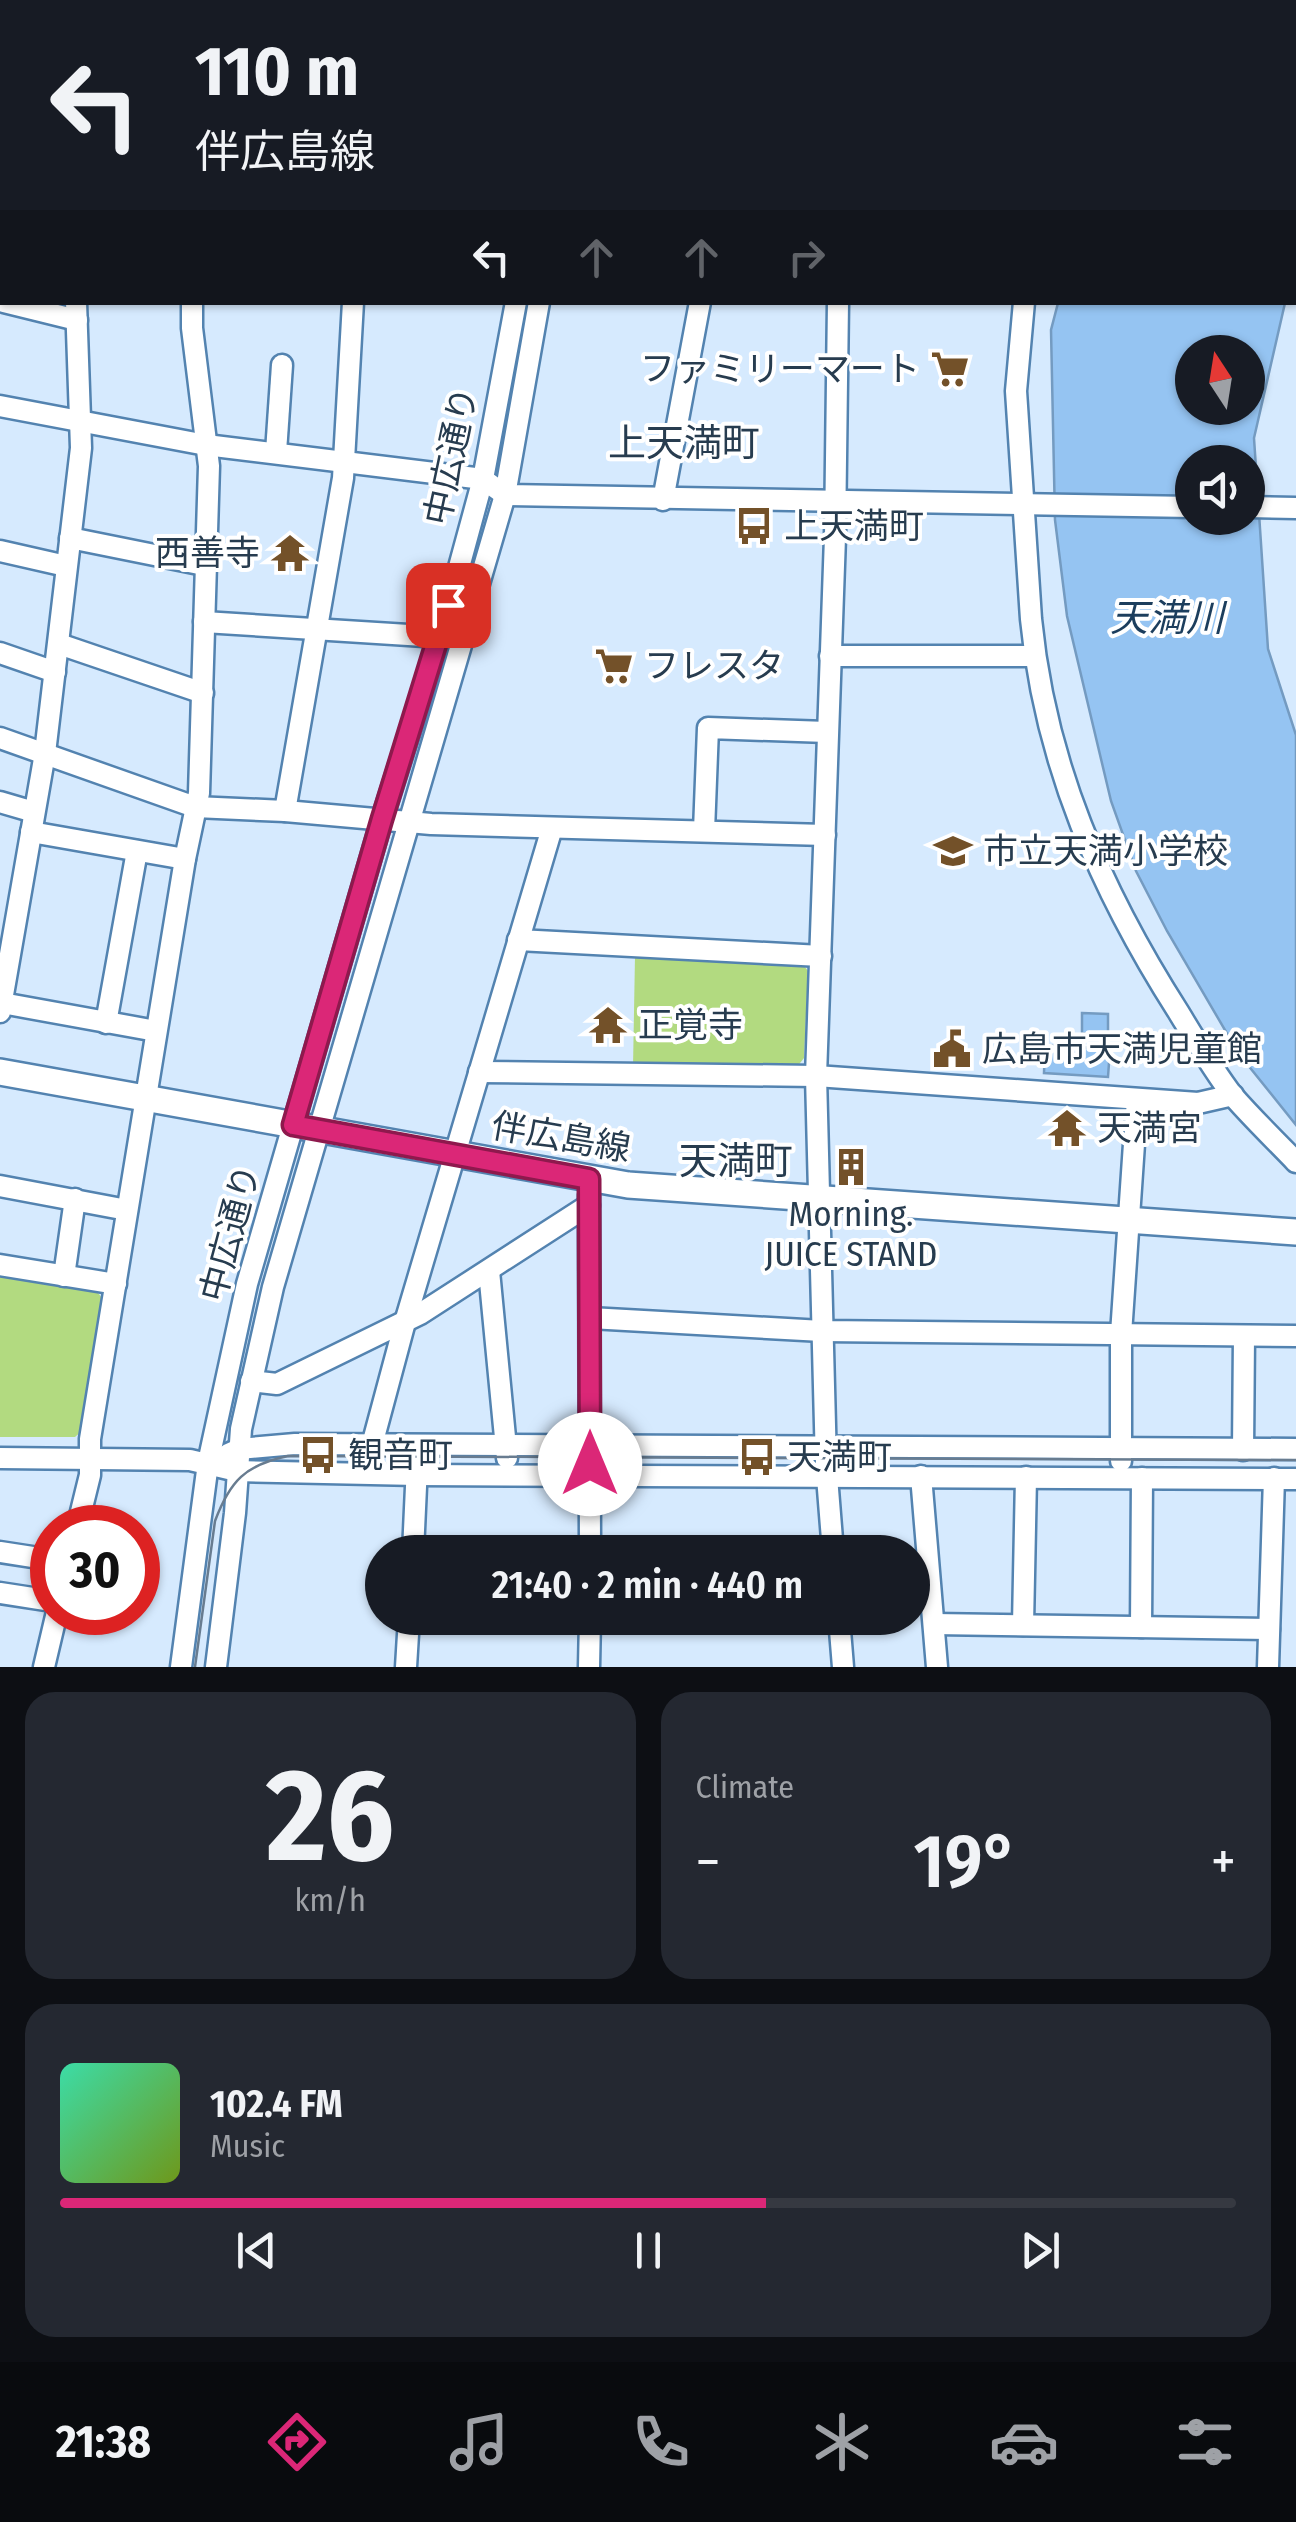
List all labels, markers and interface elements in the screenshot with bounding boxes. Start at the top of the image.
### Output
text: 110 m [195,30,359,114]
icon: left [30,40,160,170]
text: 伴広島線 [195,125,375,179]
icon: left [464,230,519,285]
icon: ahead [569,230,624,285]
icon: ahead [674,230,729,285]
icon: right [779,230,834,285]
north arrow [1175,335,1265,425]
map controls [1175,335,1265,535]
place label: ファミリーマート [640,348,920,390]
supermarket icon: ファミリーマート [929,348,971,390]
street label: 中広通り [416,383,486,529]
district label: 上天満町 [608,420,760,466]
button: sound [1175,445,1265,535]
bus stop icon: 上天満町 [733,505,775,547]
place label: 上天満町 [784,505,924,547]
place label: 西善寺 [155,532,260,574]
temple icon: 西善寺 [269,532,311,574]
pin [406,563,491,648]
icon: arrive [421,578,476,633]
water label: 天満川 [1110,595,1228,641]
supermarket icon: フレスタ [593,645,635,687]
place label: フレスタ [644,645,784,687]
school or university icon: 市立天満小学校 [932,830,974,872]
place label: 市立天満小学校 [983,830,1228,872]
temple icon: 正覚寺 [587,1004,629,1046]
place label: 正覚寺 [638,1004,743,1046]
public building icon: 広島市天満児童館 [931,1028,973,1070]
place label: 広島市天満児童館 [982,1028,1262,1070]
street label: 伴広島線 [488,1104,634,1170]
temple icon: 天満宮 [1046,1107,1088,1149]
place label: 天満宮 [1097,1107,1202,1149]
district label: 天満町 [679,1138,793,1184]
building icon: Morning. JUICE STAND [830,1146,872,1188]
street label: 中広通り [192,1160,268,1306]
place label: Morning. JUICE STAND [765,1193,937,1275]
position arrow [538,1412,642,1516]
bus stop icon: 観音町 [297,1434,339,1476]
place label: 観音町 [348,1434,453,1476]
bus stop icon: 天満町 [736,1436,778,1478]
place label: 天満町 [787,1436,892,1478]
speed limit sign: 30 [30,1505,160,1635]
text: 21:40 · 2 min · 440 m [492,1562,803,1608]
text: 26 [266,1738,394,1894]
text: Climate [696,1768,794,1806]
text: 19° [913,1817,1018,1907]
text: − [696,1829,720,1895]
text: + [1211,1829,1236,1895]
text: km/h [295,1881,366,1919]
text: 102.4 FM [210,2081,343,2127]
text: Music [210,2127,285,2165]
icon: previous [229,2223,284,2278]
icon: pause [621,2223,676,2278]
icon: next [1013,2223,1068,2278]
icon: directions [262,2407,332,2477]
icon: music [444,2407,514,2477]
icon: phone [626,2407,696,2477]
icon: climate [807,2407,877,2477]
icon: car [989,2407,1059,2477]
icon: filters [1170,2407,1240,2477]
text: 21:38 [56,2415,151,2469]

